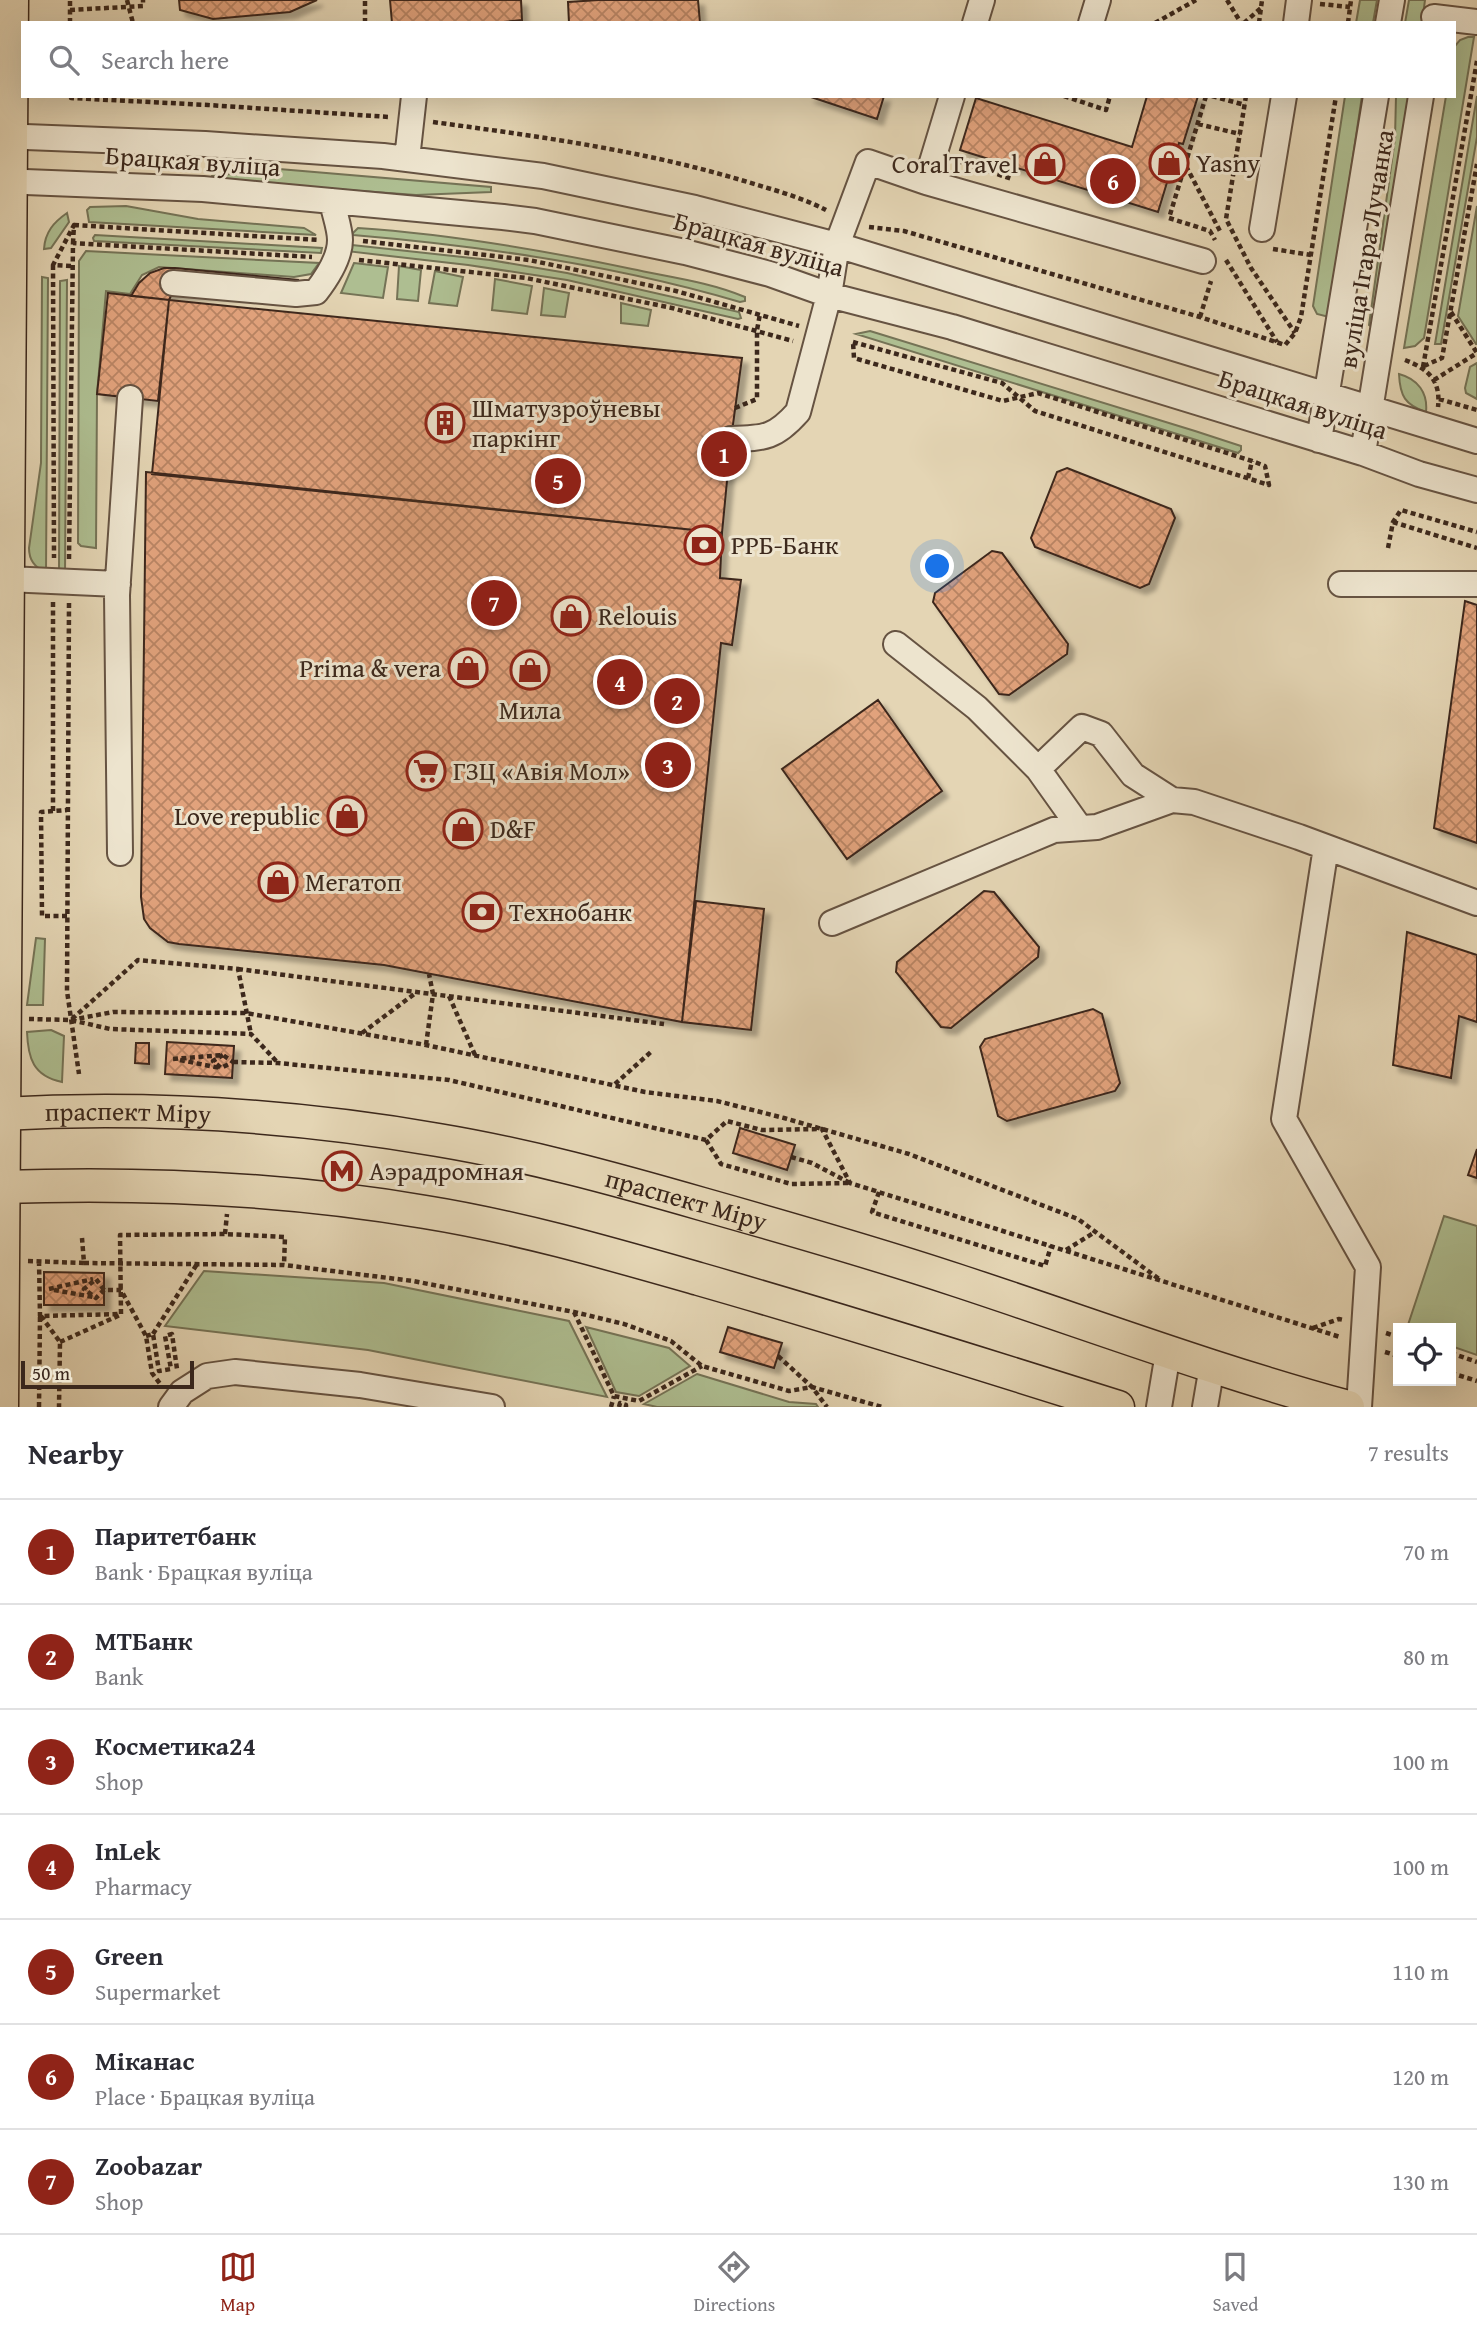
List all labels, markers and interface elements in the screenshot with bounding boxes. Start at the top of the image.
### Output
search box [21,21,1456,98]
text: Search here [101,40,229,79]
icon: search [45,41,83,79]
street label: вуліца Ігара Лучанка [1327,126,1404,371]
street label: Брацкая вуліца [104,135,283,186]
shop icon: Yasny [1148,142,1190,184]
shop icon: CoralTravel [1024,143,1066,185]
place label: Yasny [1196,143,1260,182]
place label: CoralTravel [892,144,1018,183]
pin: 6 [1090,155,1136,207]
street label: Брацкая вуліца [669,201,849,287]
street label: Брацкая вуліца [1214,358,1393,449]
place label: Шматузроўневы паркінг [472,388,661,457]
building icon: Шматузроўневы паркінг [424,402,466,444]
pin: 1 [701,428,747,480]
pin: 5 [535,455,581,507]
bank icon: РРБ-Банк [683,524,725,566]
place label: РРБ-Банк [731,525,839,564]
your location [920,549,954,583]
pin: 7 [471,577,517,629]
shop icon: Relouis [550,595,592,637]
place label: Relouis [598,596,677,635]
shop icon: Prima & vera [447,647,489,689]
place label: Prima & vera [299,648,442,687]
shop icon: Мила [509,649,551,691]
pin: 4 [597,656,643,708]
pin: 2 [654,675,700,727]
place label: Мила [499,690,562,729]
pin: 3 [645,739,691,791]
supermarket icon: ГЗЦ «Авія Мол» [405,750,447,792]
place label: ГЗЦ «Авія Мол» [453,751,630,790]
shop icon: Love republic [326,795,368,837]
place label: Love republic [174,796,320,835]
shop icon: D&F [442,808,484,850]
place label: D&F [490,809,536,848]
shop icon: Мегатоп [257,861,299,903]
place label: Мегатоп [305,862,401,901]
bank icon: Технобанк [461,891,503,933]
place label: Технобанк [509,892,632,931]
street label: праспект Міру [44,1091,212,1133]
metro station icon: Аэрадромная [321,1150,363,1192]
place label: Аэрадромная [369,1151,524,1190]
street label: праспект Міру [601,1158,772,1240]
map controls [1393,1323,1456,1386]
button: locate [1393,1323,1456,1386]
scale bar [21,1358,194,1390]
text: 50 m [32,1359,70,1387]
text: Nearby [28,1431,124,1475]
text: 7 results [1368,1436,1449,1469]
text: Паритетбанк [95,1516,256,1555]
text: 1 [45,1535,57,1568]
text: 70 m [1403,1535,1449,1568]
text: Bank · Брацкая вуліца [95,1555,313,1588]
text: МТБанк [95,1621,192,1660]
text: 2 [45,1640,57,1673]
text: 80 m [1403,1640,1449,1673]
text: Bank [95,1660,144,1693]
text: Косметика24 [95,1726,256,1765]
text: 3 [45,1745,57,1778]
text: 100 m [1392,1745,1449,1778]
text: Shop [95,1765,143,1798]
text: InLek [95,1831,160,1870]
text: 4 [45,1850,57,1883]
text: 100 m [1392,1850,1449,1883]
text: Pharmacy [95,1870,192,1903]
text: Green [95,1936,163,1975]
text: 5 [45,1955,57,1988]
text: 110 m [1392,1955,1449,1988]
text: Supermarket [95,1975,221,2008]
text: Міканас [95,2041,194,2080]
text: 6 [45,2060,57,2093]
text: 120 m [1392,2060,1449,2093]
text: Place · Брацкая вуліца [95,2080,315,2113]
text: Zoobazar [95,2146,202,2185]
text: 7 [45,2165,57,2198]
text: 130 m [1392,2165,1449,2198]
text: Shop [95,2185,143,2218]
tab: Map [219,2248,257,2318]
tab: Directions [694,2248,775,2318]
tab: Saved [1212,2248,1258,2318]

